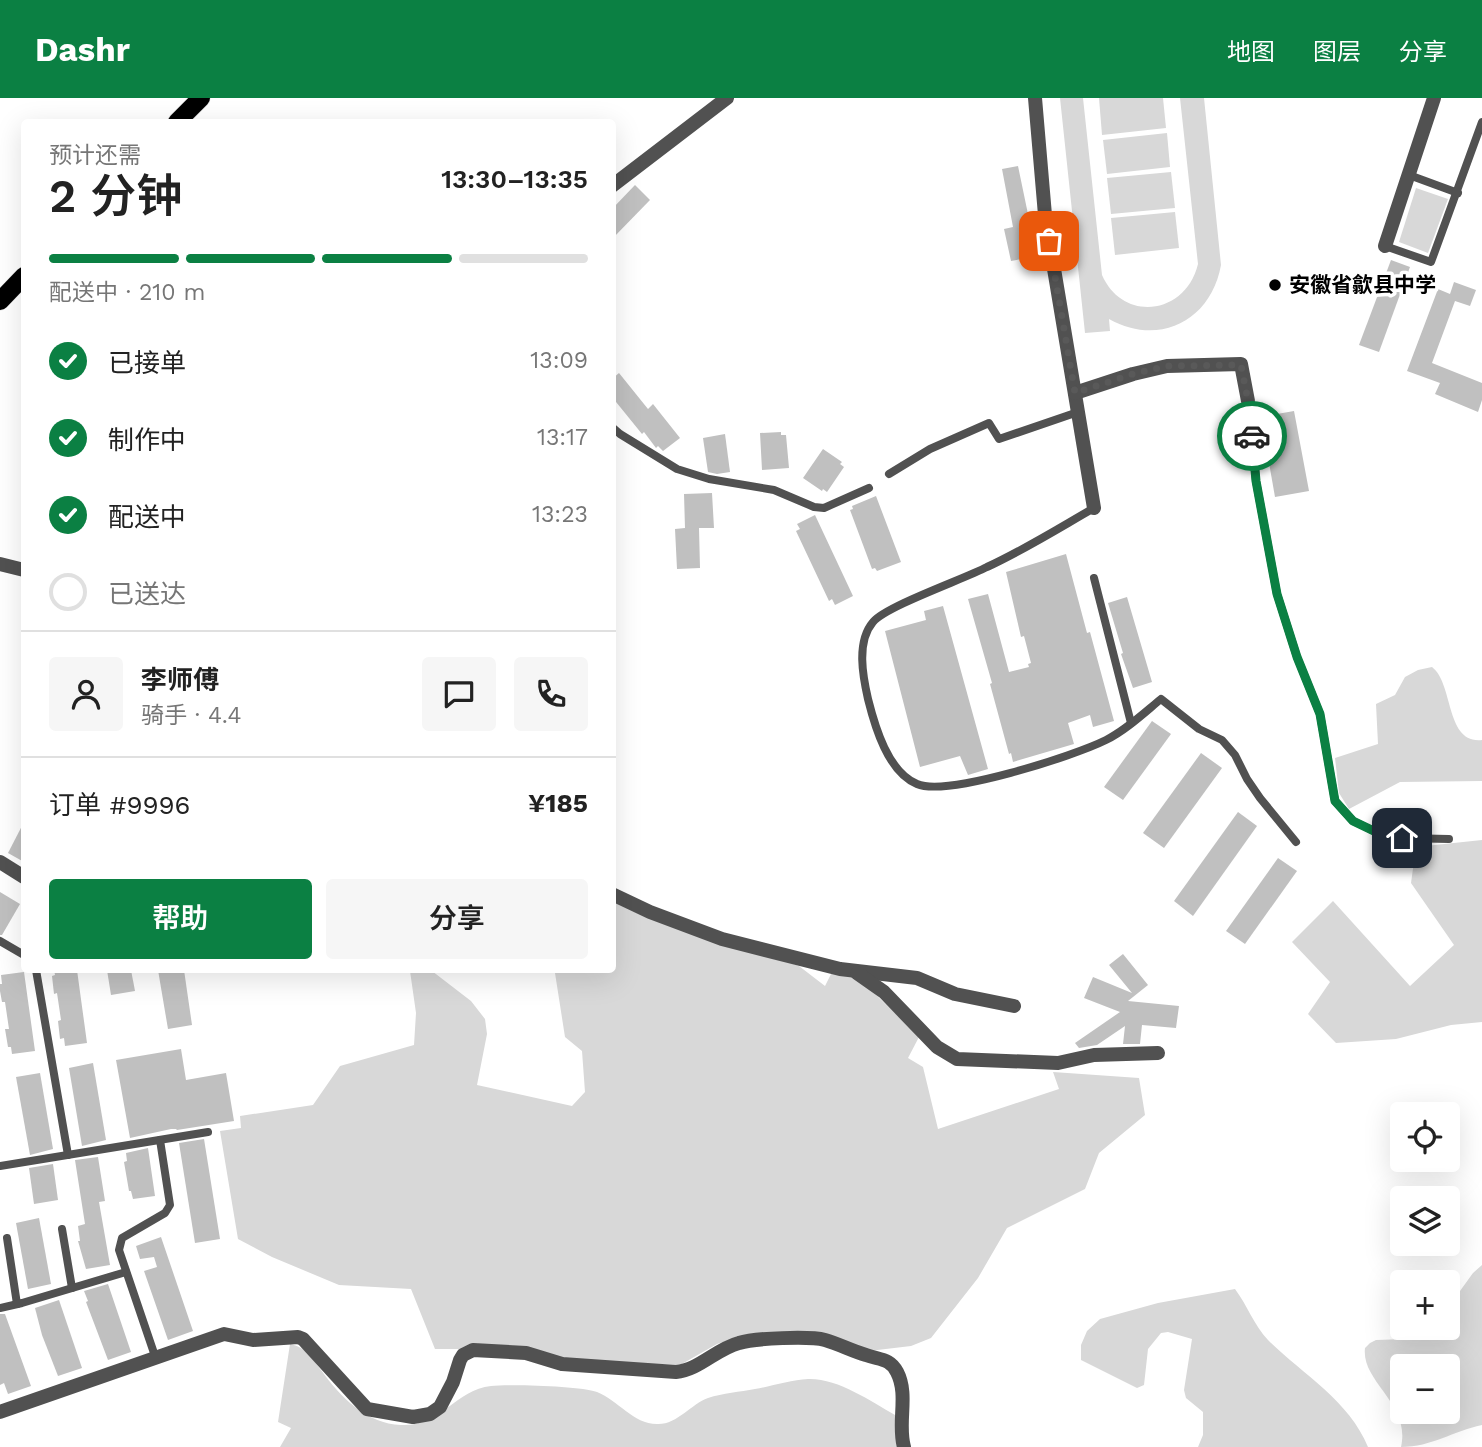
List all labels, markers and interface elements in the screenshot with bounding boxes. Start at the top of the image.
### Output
text: Dashr [35,30,130,69]
text: 地图 [1227,38,1275,66]
text: 图层 [1313,38,1361,66]
text: 分享 [1399,38,1447,66]
text: 预计还需 [49,142,141,169]
text: 13:30–13:35 [441,164,588,194]
text: 2 分钟 [49,169,182,223]
pin [1019,211,1079,271]
icon: bag [1030,222,1068,260]
place label: 安徽省歙县中学 [1289,272,1436,297]
marker: 安徽省歙县中学 [1267,277,1283,293]
text: 配送中 · 210 m [49,279,205,306]
icon: check [49,342,87,380]
text: 13:09 [530,347,588,374]
text: 已接单 [108,348,186,378]
courier [1217,401,1287,471]
icon: car [1233,417,1271,455]
icon: check [49,419,87,457]
text: 13:17 [537,424,588,451]
text: 制作中 [108,425,186,455]
icon: check [49,496,87,534]
text: 13:23 [532,501,588,528]
text: 配送中 [108,502,186,532]
text: 已送达 [108,579,186,609]
button: person [49,657,123,731]
button: chat [422,657,496,731]
button: phone [514,657,588,731]
text: 李师傅 [141,665,219,695]
text: 骑手 · 4.4 [141,702,242,729]
text: ¥185 [528,788,588,818]
text: 订单 #9996 [49,790,190,820]
pin [1372,808,1432,868]
icon: home [1383,819,1421,857]
button: 帮助 [49,879,312,959]
button: 分享 [326,879,588,959]
map controls [1390,1102,1460,1424]
button: locate [1390,1102,1460,1172]
button: layers [1390,1186,1460,1256]
button: + [1390,1270,1460,1340]
button: − [1390,1354,1460,1424]

